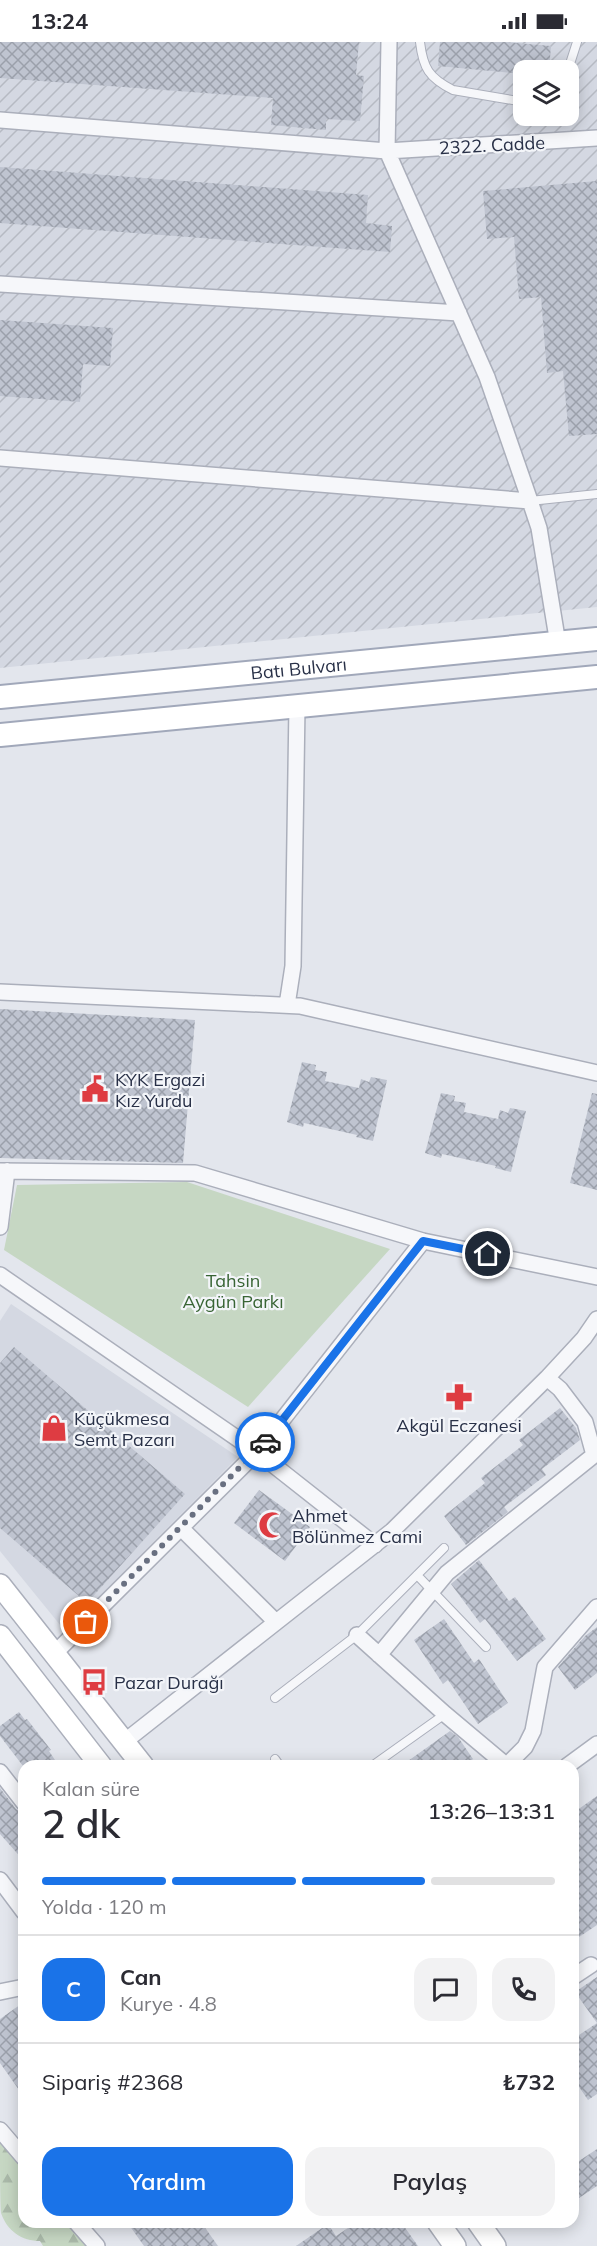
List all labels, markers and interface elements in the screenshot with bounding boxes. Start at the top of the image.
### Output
text: 13:24 [30,7,88,35]
map controls [513,60,579,126]
button: layers [513,60,579,126]
street label: 2322. Cadde [438,131,546,159]
street label: Batı Bulvarı [250,652,348,684]
place label: KYK Ergazi Kız Yurdu [115,1068,205,1112]
public building icon: KYK Ergazi Kız Yurdu [80,1074,110,1104]
pin [462,1228,513,1279]
icon: home [471,1237,504,1270]
park label: Tahsin Aygün Parkı [183,1269,283,1313]
pharmacy icon: Akgül Eczanesi [444,1382,474,1412]
place label: Küçükmesa Semt Pazarı [74,1407,175,1451]
courier [235,1412,295,1472]
shop icon: Küçükmesa Semt Pazarı [39,1413,69,1443]
place label: Akgül Eczanesi [396,1414,522,1437]
icon: car [249,1426,282,1459]
place label: Ahmet Bölünmez Cami [292,1504,422,1548]
mosque icon: Ahmet Bölünmez Cami [257,1510,287,1540]
pin [60,1596,111,1647]
icon: bag [69,1605,102,1638]
bus stop icon: Pazar Durağı [79,1667,109,1697]
place label: Pazar Durağı [114,1671,224,1694]
text: Kalan süre [42,1776,140,1801]
text: 13:26–13:31 [428,1797,555,1825]
text: 2 dk [42,1799,120,1848]
text: Yolda · 120 m [42,1894,167,1919]
button: chat [414,1958,477,2021]
button: phone [492,1958,555,2021]
text: Can [120,1963,162,1991]
text: C [66,1975,81,2003]
text: Kurye · 4.8 [120,1991,217,2016]
text: Sipariş #2368 [42,2068,183,2096]
text: ₺732 [502,2068,555,2096]
button: Yardım [42,2147,293,2216]
button: Paylaş [305,2147,555,2216]

